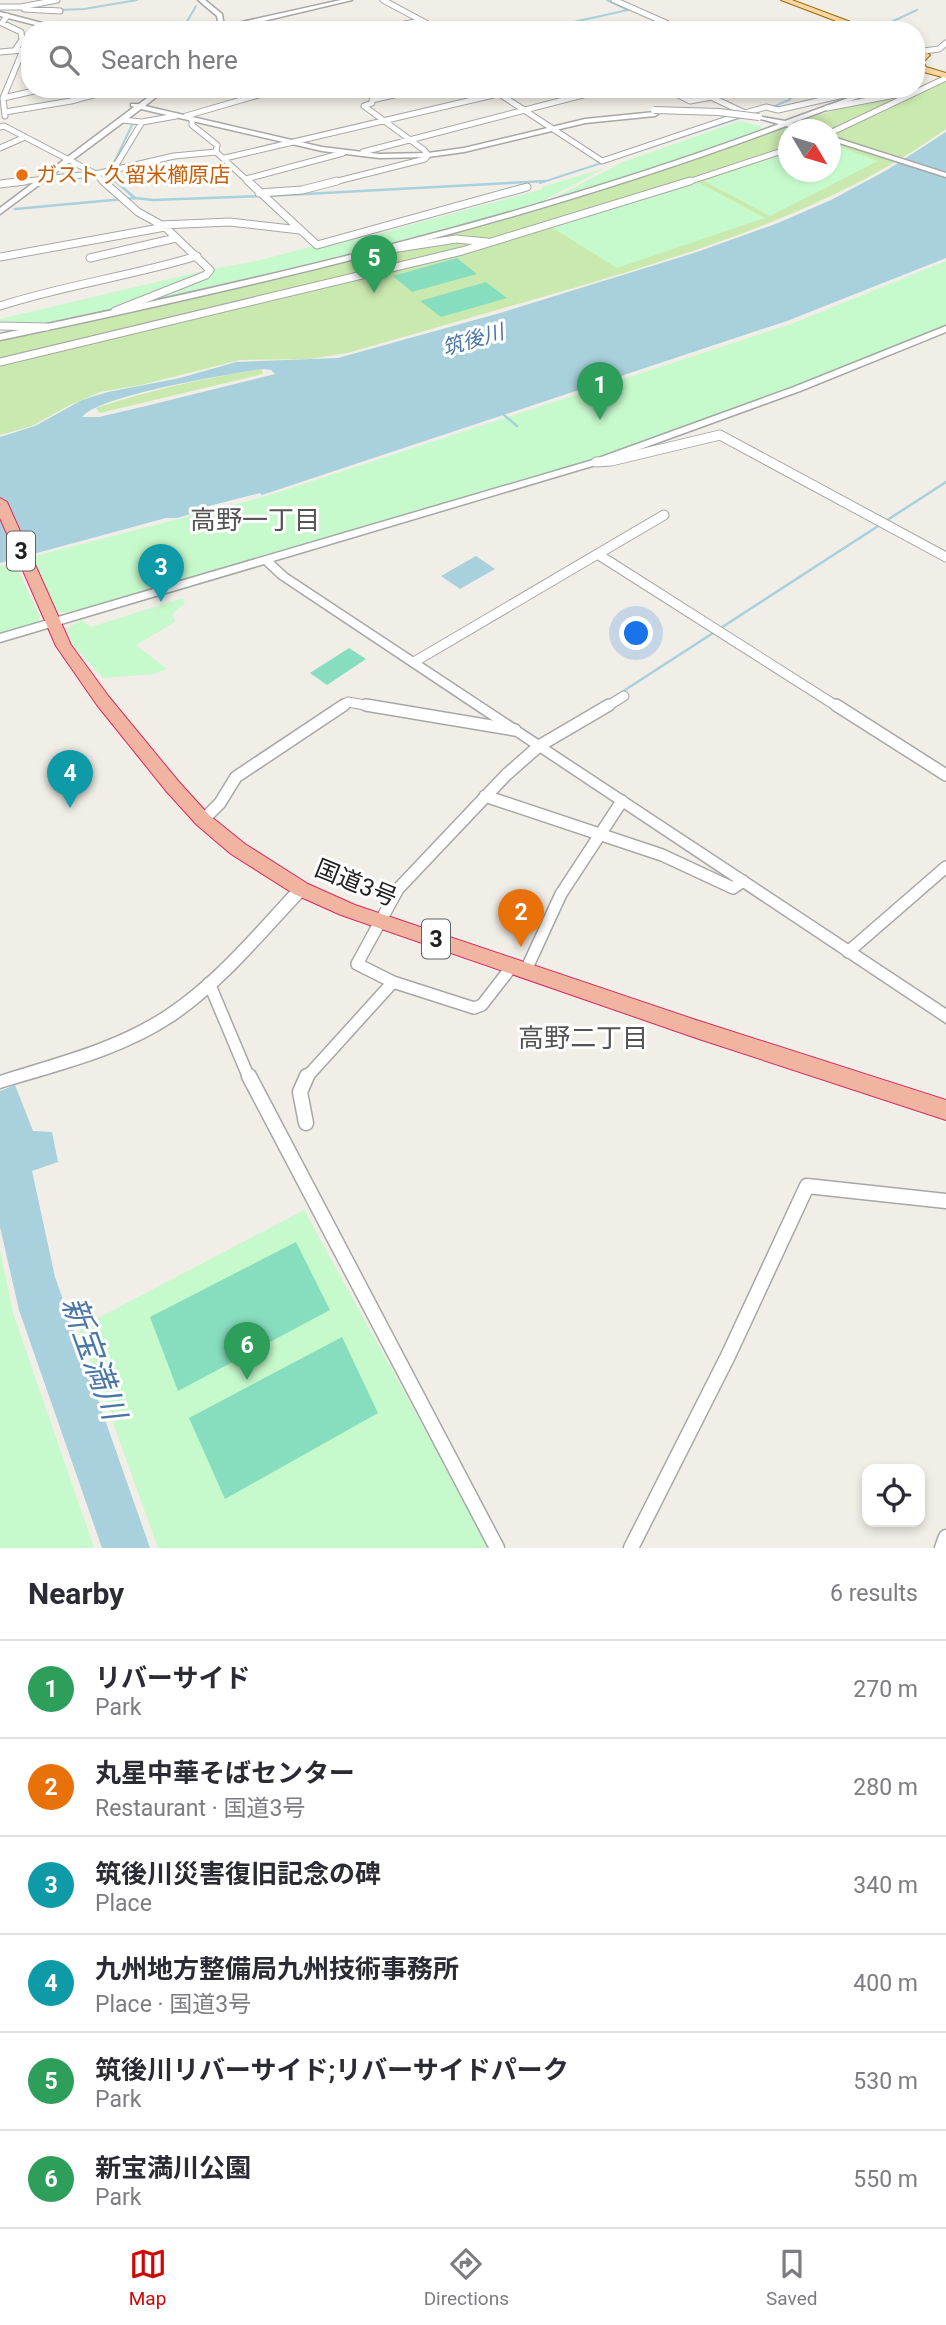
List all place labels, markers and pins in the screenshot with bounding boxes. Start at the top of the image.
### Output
place label: ガスト 久留米櫛原店 [36,163,230,187]
marker: ガスト 久留米櫛原店 [14,167,30,183]
pin: 5 [351,235,397,293]
pin: 1 [577,362,623,420]
pin: 3 [138,544,184,602]
pin: 4 [47,750,93,808]
pin: 2 [498,889,544,947]
pin: 6 [224,1322,270,1380]

